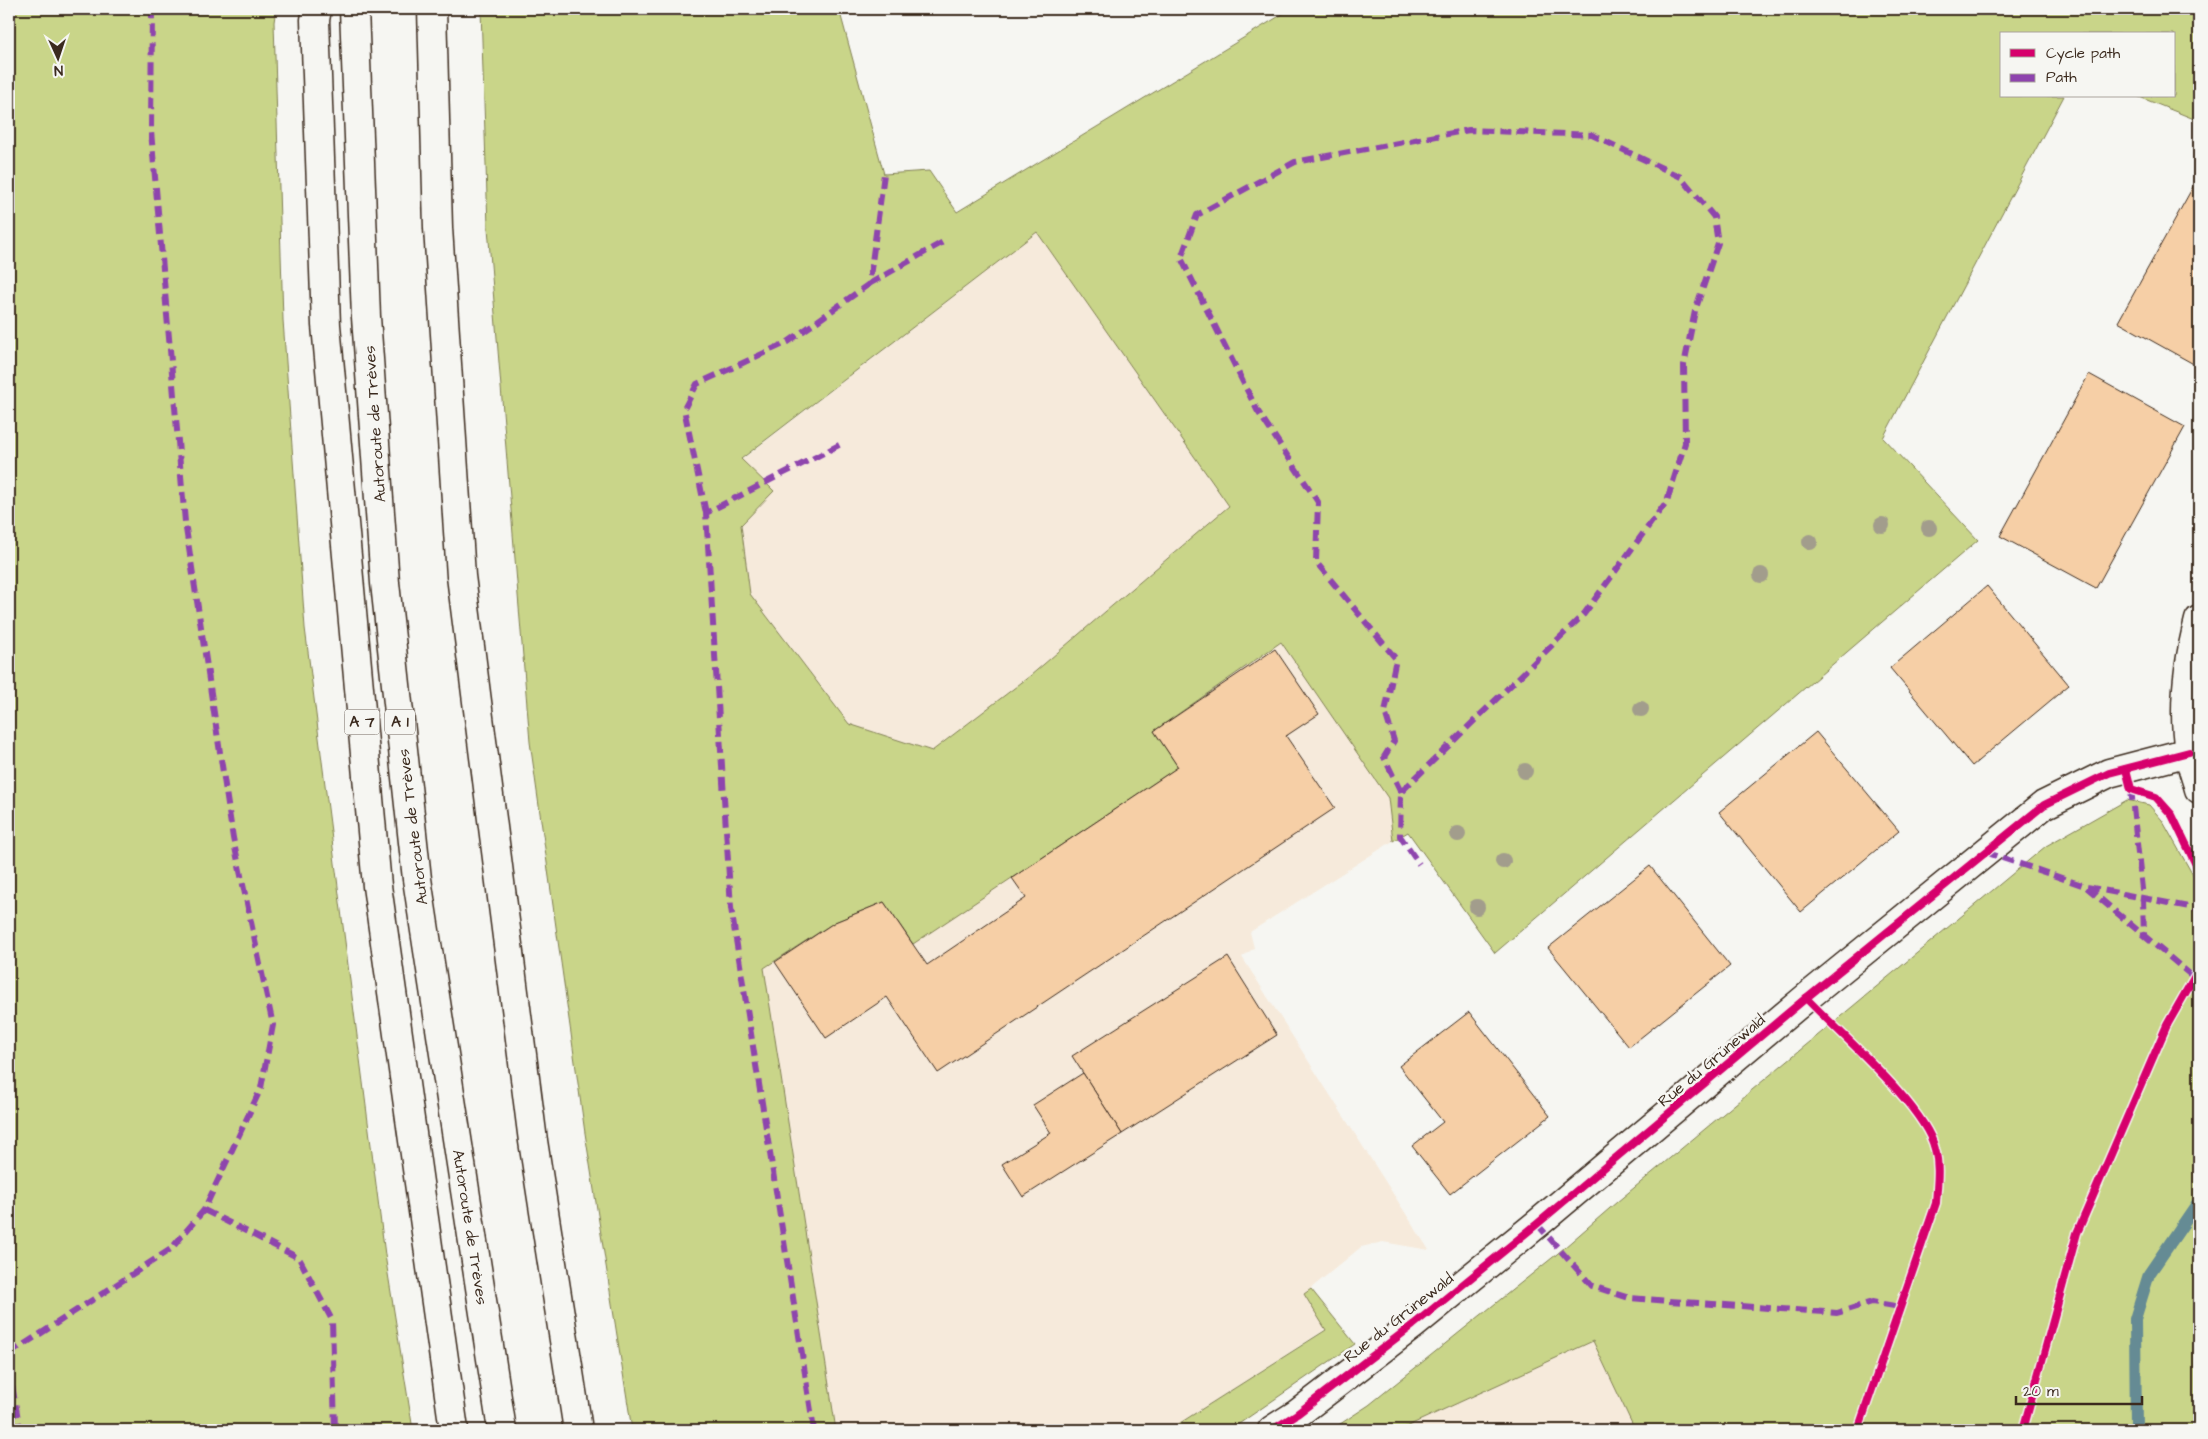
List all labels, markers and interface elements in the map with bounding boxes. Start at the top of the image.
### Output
north arrow [32,32,82,82]
legend [2000,32,2176,98]
text: Cycle path [2046,43,2121,65]
text: N [54,60,64,80]
text: Path [2046,67,2077,88]
street label: Autoroute de Trèves [359,345,391,503]
road number: A 7 [344,710,380,734]
road number: A 1 [385,710,415,734]
street label: Autoroute de Trèves [393,748,433,906]
street label: Rue du Grünewald [1653,1009,1770,1112]
street label: Autoroute de Trèves [447,1148,493,1306]
street label: Rue du Grünewald [1339,1268,1458,1368]
scale bar [2016,1374,2142,1406]
text: 20 m [2023,1381,2059,1402]

